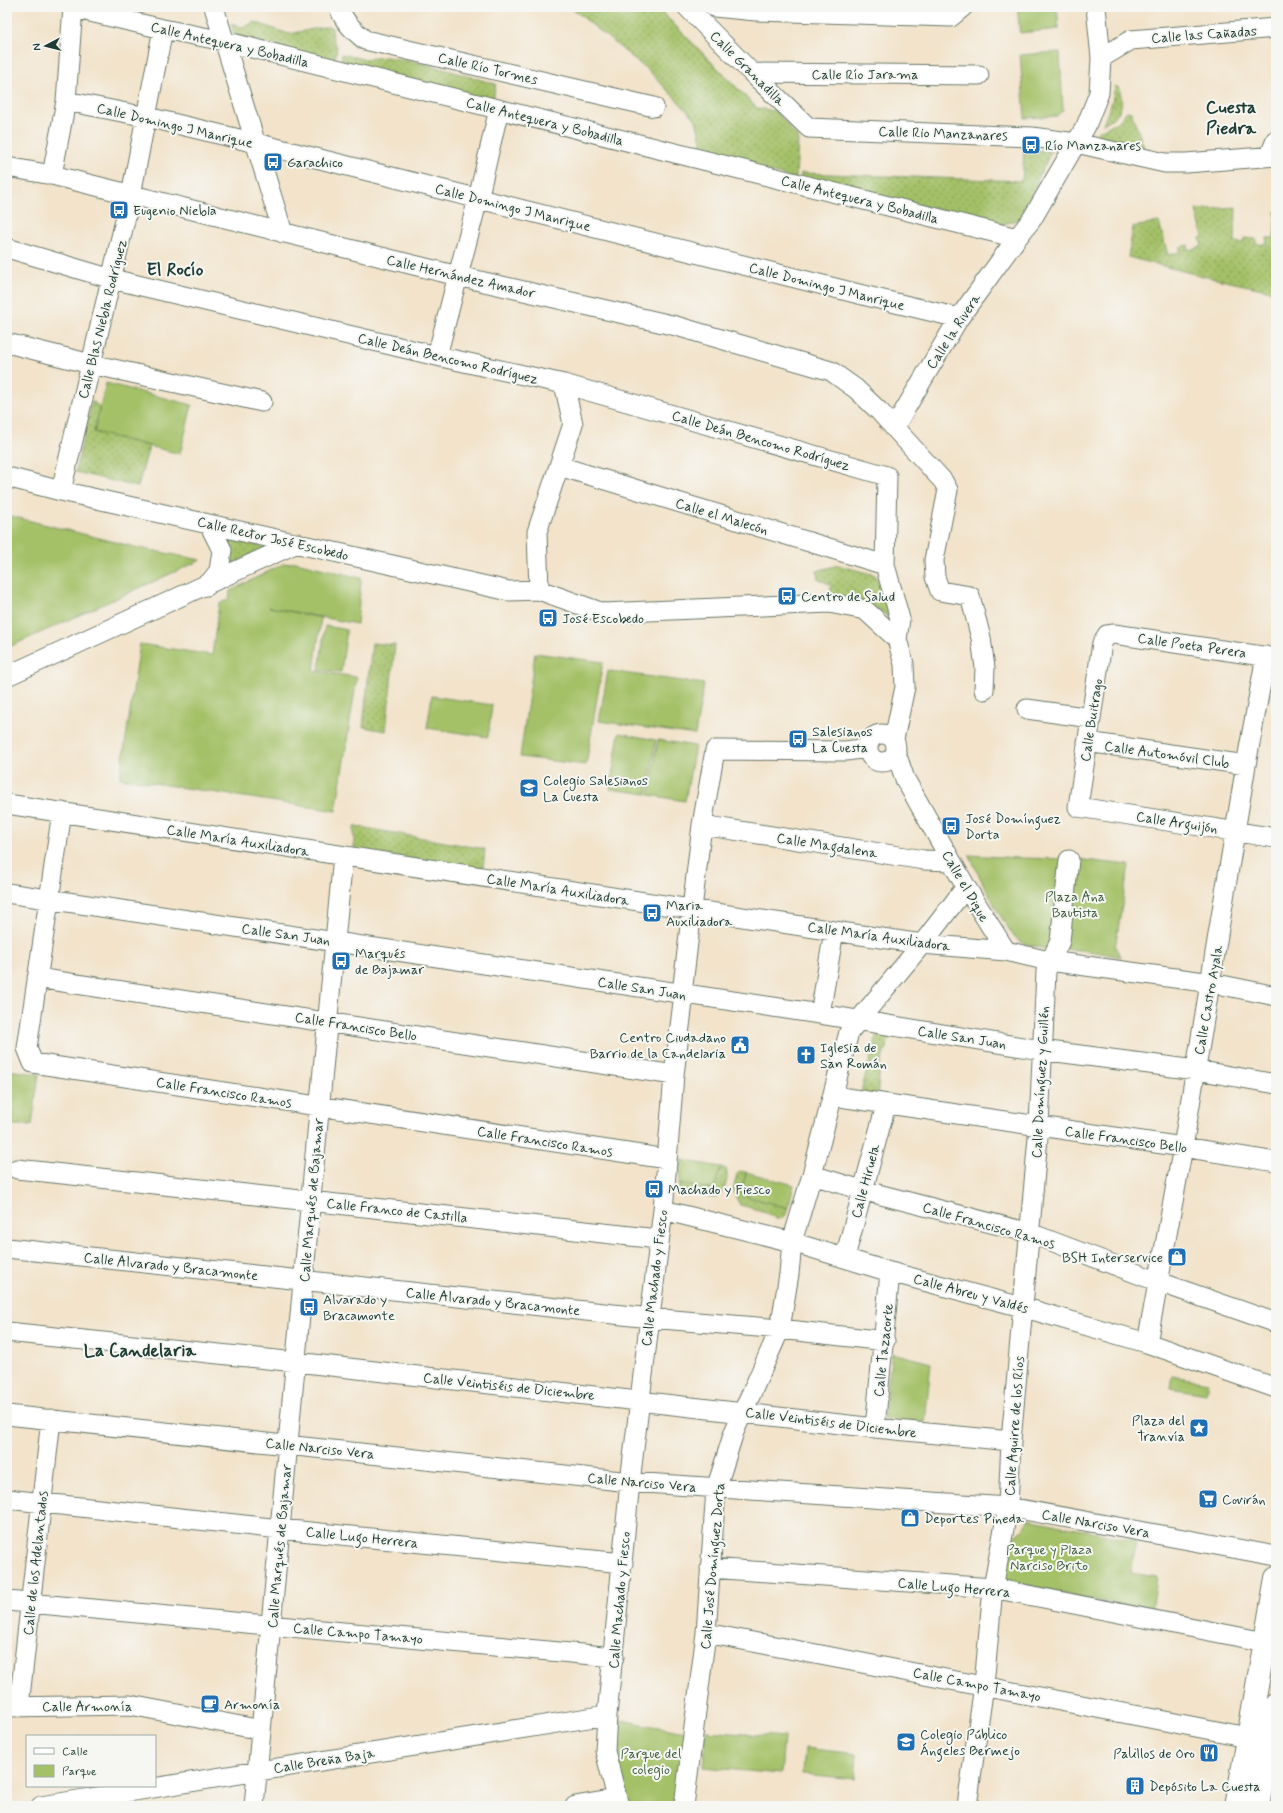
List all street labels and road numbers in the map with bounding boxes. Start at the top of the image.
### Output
street label: Calle Antequera y Bobadilla [149,18,311,72]
street label: Calle las Cañadas [1151,22,1258,48]
street label: Calle Granadilla [706,27,789,111]
street label: Calle Río Tormes [436,49,539,89]
street label: Calle Río Jarama [812,66,918,84]
street label: Calle Antequera y Bobadilla [464,94,625,150]
street label: Calle Domingo J Manrique [95,99,255,153]
street label: Calle Rio Manzanares [878,123,1008,145]
street label: Calle Antequera y Bobadilla [779,172,940,228]
street label: Calle Domingo J Manrique [433,180,593,236]
street label: Calle Blas Niebla Rodríguez [74,237,132,401]
street label: Calle Hernández Amador [385,251,537,303]
street label: Calle Domingo J Manrique [747,259,907,315]
street label: Calle la Rivera [923,290,985,373]
street label: Calle Deán Bencomo Rodríguez [356,329,540,389]
street label: Calle Deán Bencomo Rodríguez [670,407,852,475]
street label: Calle el Malecón [673,494,770,540]
street label: Calle Rector José Escobedo [195,513,350,565]
street label: Calle Poeta Perera [1136,629,1248,663]
street label: Calle Buitrago [1077,677,1107,763]
street label: Calle Automóvil Club [1103,737,1231,773]
street label: Calle Arguijón [1134,808,1219,840]
street label: Calle María Auxiliadora [165,821,311,861]
street label: Calle Magdalena [775,829,879,865]
street label: Calle el Dique [937,848,993,926]
street label: Calle María Auxiliadora [485,870,631,910]
street label: Calle María Auxiliadora [806,918,952,956]
street label: Calle San Juan [240,920,331,950]
street label: Calle Castro Ayala [1190,943,1228,1056]
street label: Calle San Juan [596,973,687,1005]
street label: Calle Domínguez y Guillén [1028,1005,1056,1159]
street label: Calle Francisco Bello [294,1008,418,1046]
street label: Calle San Juan [916,1022,1007,1054]
street label: Calle Francisco Ramos [155,1073,293,1113]
street label: Calle Marqués de Bajamar [296,1117,328,1283]
street label: Calle Francisco Ramos [476,1122,614,1162]
street label: Calle Francisco Bello [1064,1122,1188,1157]
street label: Calle Hiruela [847,1142,885,1220]
street label: Calle Franco de Castilla [325,1195,469,1227]
street label: Calle Francisco Ramos [920,1198,1058,1254]
street label: Calle Machado y Fiesco [638,1209,672,1347]
street label: Calle Alvarado y Bracamonte [83,1249,259,1285]
street label: Calle Abreu y Valdés [911,1270,1030,1318]
street label: Calle Alvarado y Bracamonte [405,1284,581,1320]
street label: Calle Tazacorte [870,1302,898,1398]
street label: Calle Aguirre de los Ríos [1001,1356,1029,1497]
street label: Calle Veintiséis de Diciembre [422,1369,596,1405]
street label: Calle Veintiséis de Diciembre [744,1404,918,1442]
street label: Calle Narciso Vera [264,1434,375,1464]
street label: Calle Marqués de Bajamar [264,1463,296,1629]
street label: Calle Narciso Vera [586,1469,697,1497]
street label: Calle José Domínguez Dorta [697,1482,731,1650]
street label: Calle de los Adelantados [19,1490,53,1636]
street label: Calle Narciso Vera [1040,1506,1151,1542]
street label: Calle Lugo Herrera [305,1523,419,1555]
street label: Calle Machado y Fiesco [605,1531,635,1669]
street label: Calle Lugo Herrera [897,1574,1011,1604]
street label: Calle Campo Tamayo [292,1619,423,1649]
street label: Calle Campo Tamayo [911,1664,1042,1706]
street label: Calle Armonía [42,1698,132,1716]
street label: Calle Breña Baja [272,1744,377,1778]

